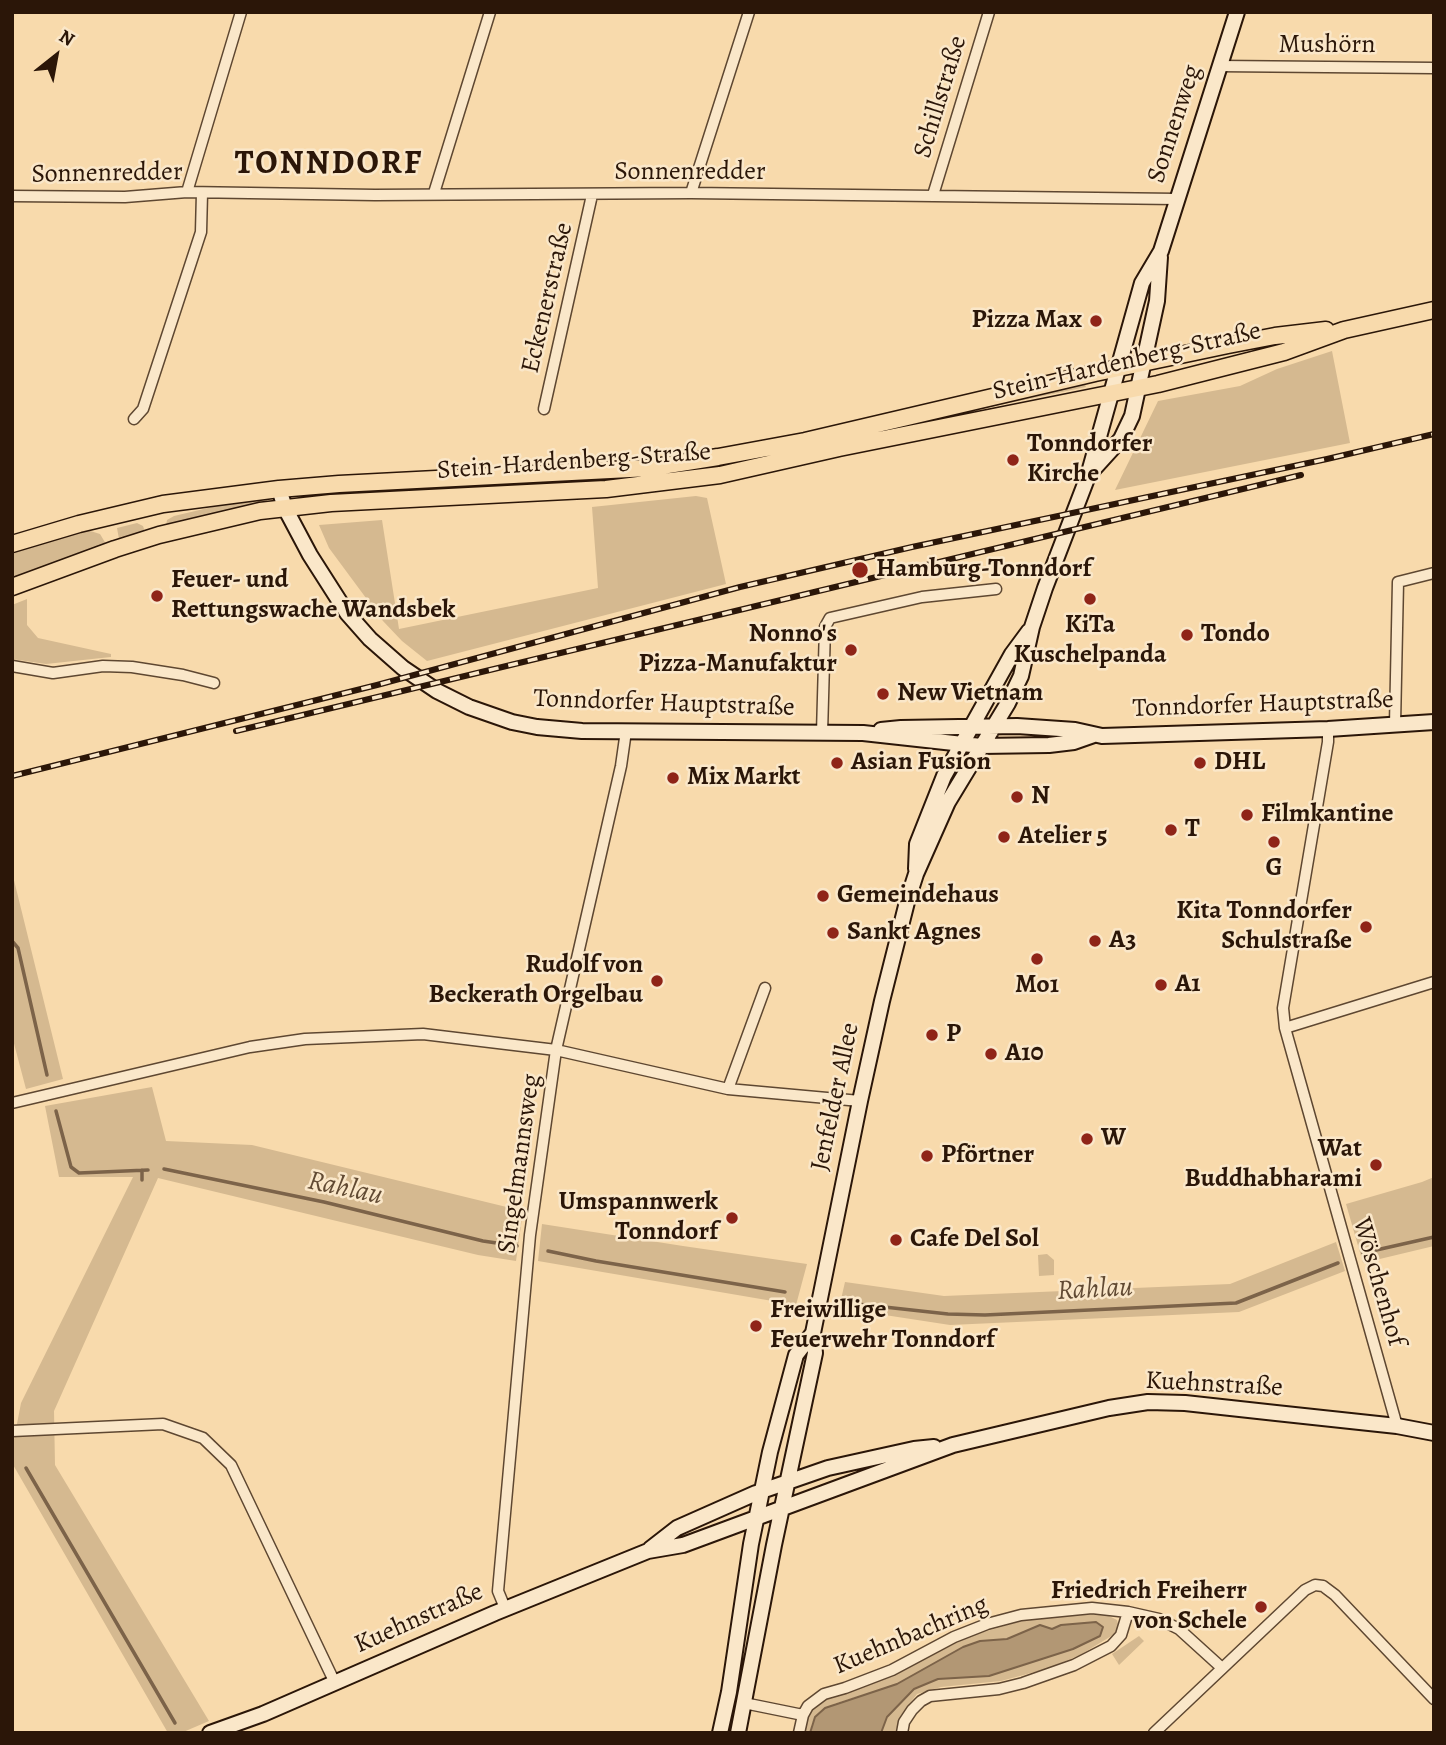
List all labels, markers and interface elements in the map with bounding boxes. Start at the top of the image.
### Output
north arrow [21,21,91,91]
text: N [54,23,79,53]
street label: Mushörn [1278,30,1376,62]
street label: Schillstraße [908,32,974,162]
street label: Sonnenweg [1141,61,1209,187]
district label: TONNDORF [236,145,422,185]
street label: Sonnenredder [31,157,183,191]
street label: Sonnenredder [614,157,766,189]
street label: Eckenerstraße [516,220,580,376]
place label: Pizza Max [971,305,1082,337]
marker: Pizza Max [1088,313,1104,329]
street label: Stein-Hardenberg-Straße [990,316,1264,408]
place label: Tonndorfer Kirche [1027,429,1153,490]
street label: Stein-Hardenberg-Straße [436,437,712,487]
marker: Tonndorfer Kirche [1005,452,1021,468]
place label: Hamburg-Tonndorf [876,554,1091,586]
marker: Hamburg-Tonndorf [850,560,870,580]
place label: Feuer- und Rettungswache Wandsbek [171,565,456,626]
marker: Feuer- und Rettungswache Wandsbek [149,588,165,604]
marker: KiTa Kuschelpanda [1082,591,1098,607]
place label: KiTa Kuschelpanda [1014,610,1166,672]
place label: Nonno's Pizza-Manufaktur [638,619,837,680]
place label: Tondo [1201,619,1270,651]
marker: Tondo [1179,627,1195,643]
marker: Nonno's Pizza-Manufaktur [843,642,859,658]
place label: New Vietnam [897,678,1043,710]
street label: Tonndorfer Hauptstraße [533,684,795,724]
street label: Tonndorfer Hauptstraße [1132,685,1394,725]
marker: New Vietnam [875,686,891,702]
place label: Asian Fusion [851,747,991,779]
place label: DHL [1214,747,1265,779]
marker: Asian Fusion [829,755,845,771]
marker: DHL [1192,755,1208,771]
place label: Mix Markt [687,762,800,794]
marker: Mix Markt [665,770,681,786]
place label: N [1031,781,1050,813]
marker: N [1009,789,1025,805]
place label: Filmkantine [1261,799,1394,831]
marker: Filmkantine [1239,807,1255,823]
place label: T [1185,814,1200,846]
place label: Atelier 5 [1018,821,1108,853]
marker: T [1163,822,1179,838]
marker: Atelier 5 [996,829,1012,845]
marker: G [1266,834,1282,850]
place label: G [1265,853,1283,885]
place label: Gemeindehaus [837,880,999,912]
marker: Gemeindehaus [815,888,831,904]
place label: Kita Tonndorfer Schulstraße [1176,896,1352,958]
place label: Sankt Agnes [847,917,981,949]
marker: Kita Tonndorfer Schulstraße [1358,919,1374,935]
marker: Sankt Agnes [825,925,841,941]
place label: A3 [1109,925,1136,957]
marker: A3 [1087,933,1103,949]
place label: Rudolf von Beckerath Orgelbau [428,950,643,1012]
marker: Mo1 [1029,951,1045,967]
place label: A1 [1175,969,1201,1001]
place label: Mo1 [1015,970,1059,1002]
marker: Rudolf von Beckerath Orgelbau [649,973,665,989]
marker: A1 [1153,977,1169,993]
place label: P [946,1019,961,1051]
street label: Jenfelder Allee [805,1020,867,1174]
marker: P [924,1027,940,1043]
place label: A10 [1005,1038,1044,1070]
marker: A10 [983,1046,999,1062]
street label: Singelmannsweg [492,1072,548,1256]
place label: W [1101,1123,1126,1155]
marker: W [1079,1131,1095,1147]
place label: Wat Buddhabharami [1185,1134,1362,1196]
place label: Pförtner [941,1140,1034,1172]
marker: Pförtner [919,1148,935,1164]
marker: Wat Buddhabharami [1368,1157,1384,1173]
water label: Rahlau [304,1165,386,1213]
place label: Umspannwerk Tonndorf [559,1187,718,1248]
marker: Umspannwerk Tonndorf [724,1210,740,1226]
street label: Wöschenhof [1345,1214,1411,1350]
place label: Cafe Del Sol [910,1224,1039,1256]
marker: Cafe Del Sol [888,1232,904,1248]
water label: Rahlau [1056,1271,1134,1309]
place label: Freiwillige Feuerwehr Tonndorf [770,1295,995,1356]
marker: Freiwillige Feuerwehr Tonndorf [748,1318,764,1334]
street label: Kuehnstraße [1145,1366,1283,1404]
place label: Friedrich Freiherr von Schele [1051,1576,1247,1638]
street label: Kuehnstraße [350,1577,488,1661]
street label: Kuehnbachring [829,1590,993,1682]
marker: Friedrich Freiherr von Schele [1253,1599,1269,1615]

